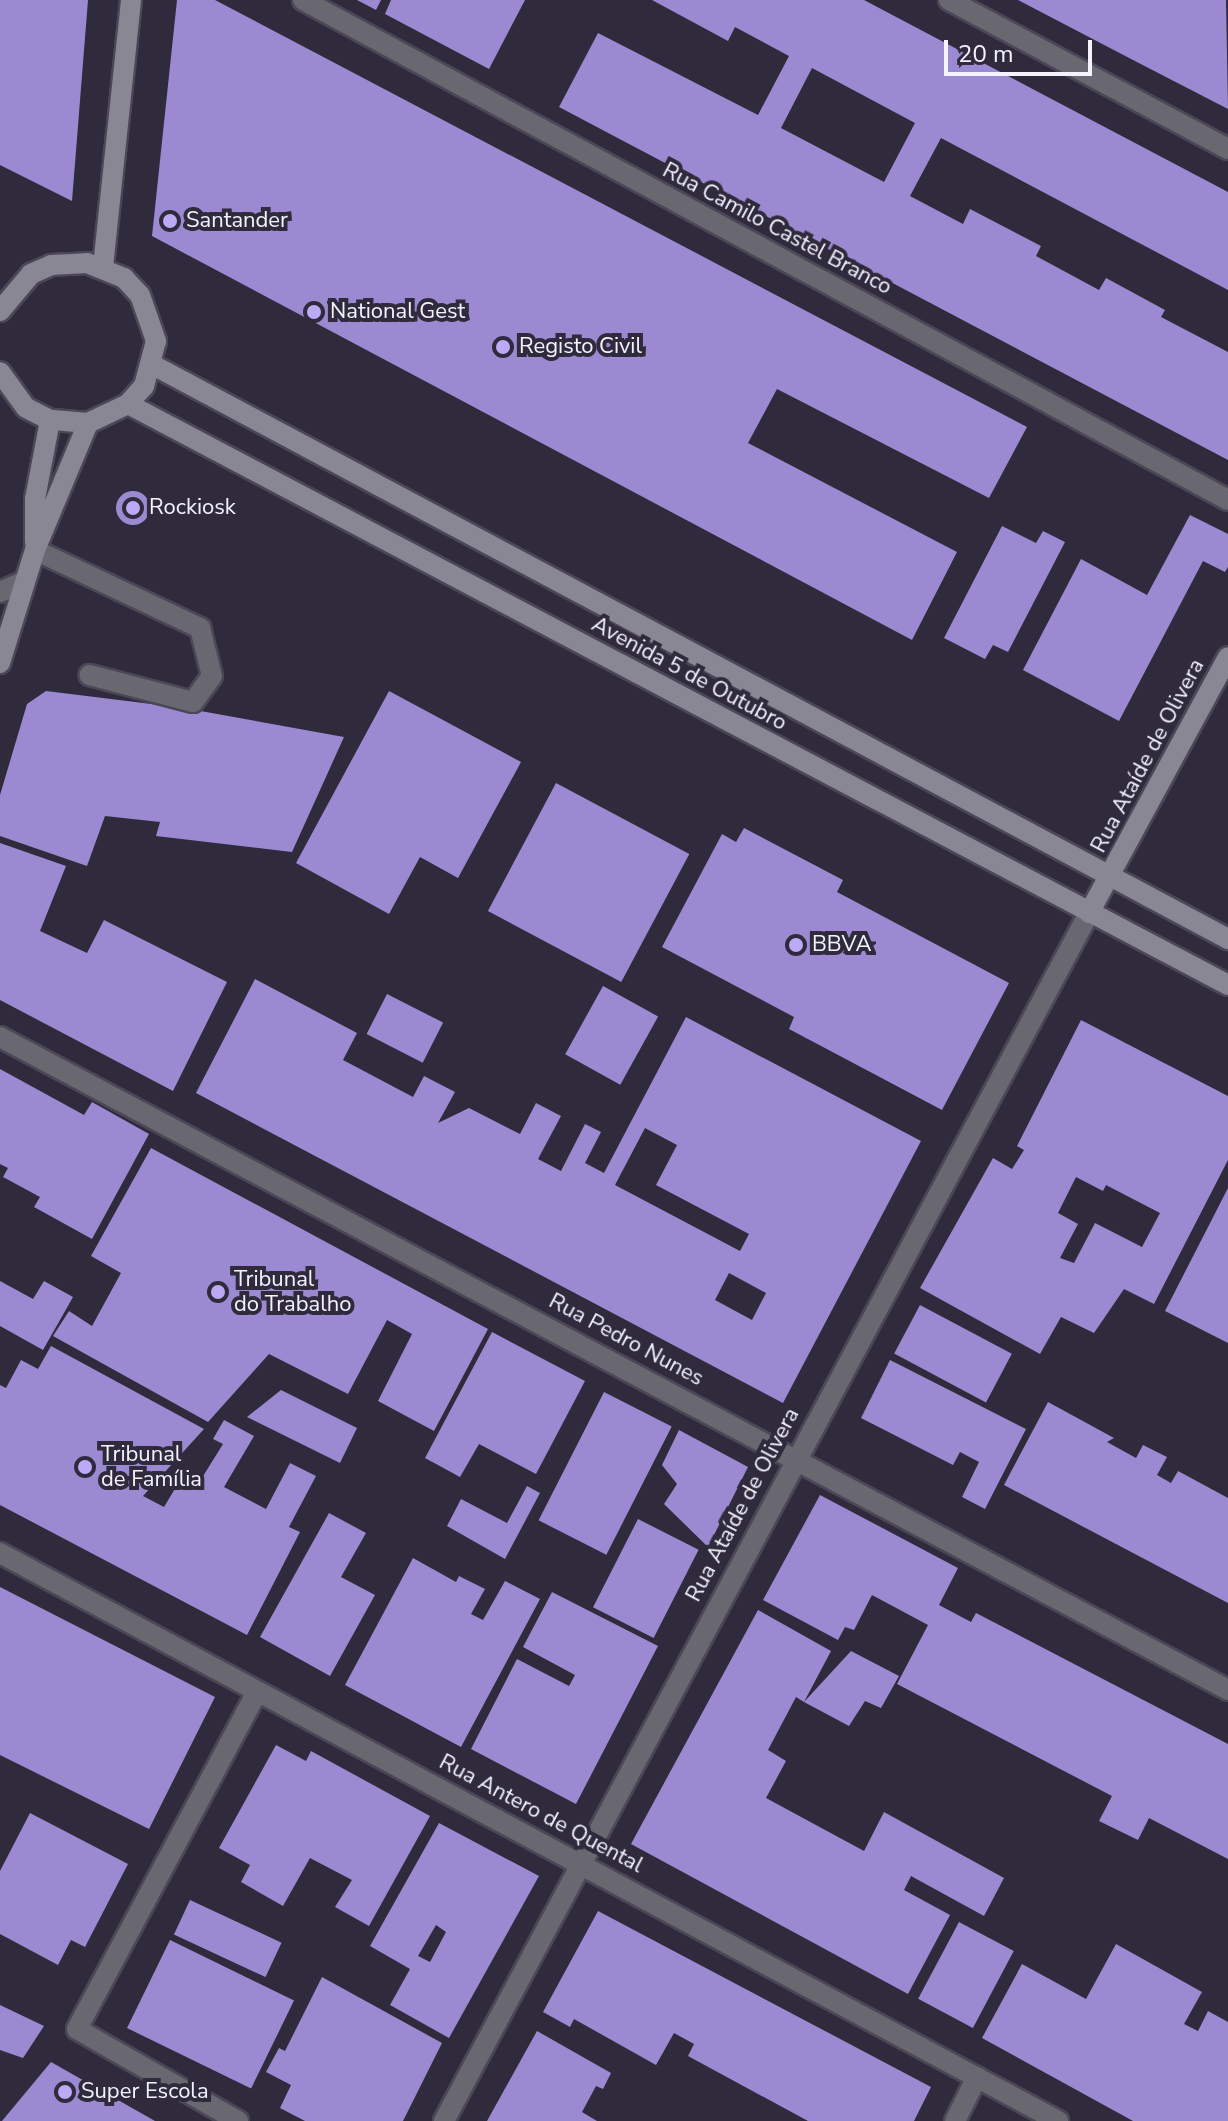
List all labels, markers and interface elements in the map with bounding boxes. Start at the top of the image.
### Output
scale bar [948,24,1096,74]
text: 20 m [958,38,1014,70]
street label: Rua Camilo Castel Branco [658,157,896,301]
place label: Santander [186,208,288,234]
marker: Santander [161,212,179,230]
place label: National Gest [330,299,465,325]
marker: National Gest [305,303,323,321]
place label: Registo Civil [519,334,642,360]
marker: Registo Civil [494,338,512,356]
place label: Rockiosk [149,495,236,521]
marker: Rockiosk [124,499,142,517]
street label: Avenida 5 de Outubro [587,611,791,737]
street label: Rua Ataíde de Olivera [1086,655,1210,857]
place label: BBVA [812,932,872,958]
marker: BBVA [787,936,805,954]
place label: Tribunal do Trabalho [234,1266,351,1318]
marker: Tribunal do Trabalho [209,1283,227,1301]
street label: Rua Pedro Nunes [544,1288,708,1392]
street label: Rua Ataíde de Olivera [681,1404,805,1606]
place label: Tribunal de Família [101,1441,202,1492]
marker: Tribunal de Família [76,1458,94,1476]
street label: Rua Antero de Quental [434,1749,648,1879]
place label: Super Escola [81,2079,209,2105]
marker: Super Escola [56,2083,74,2101]

